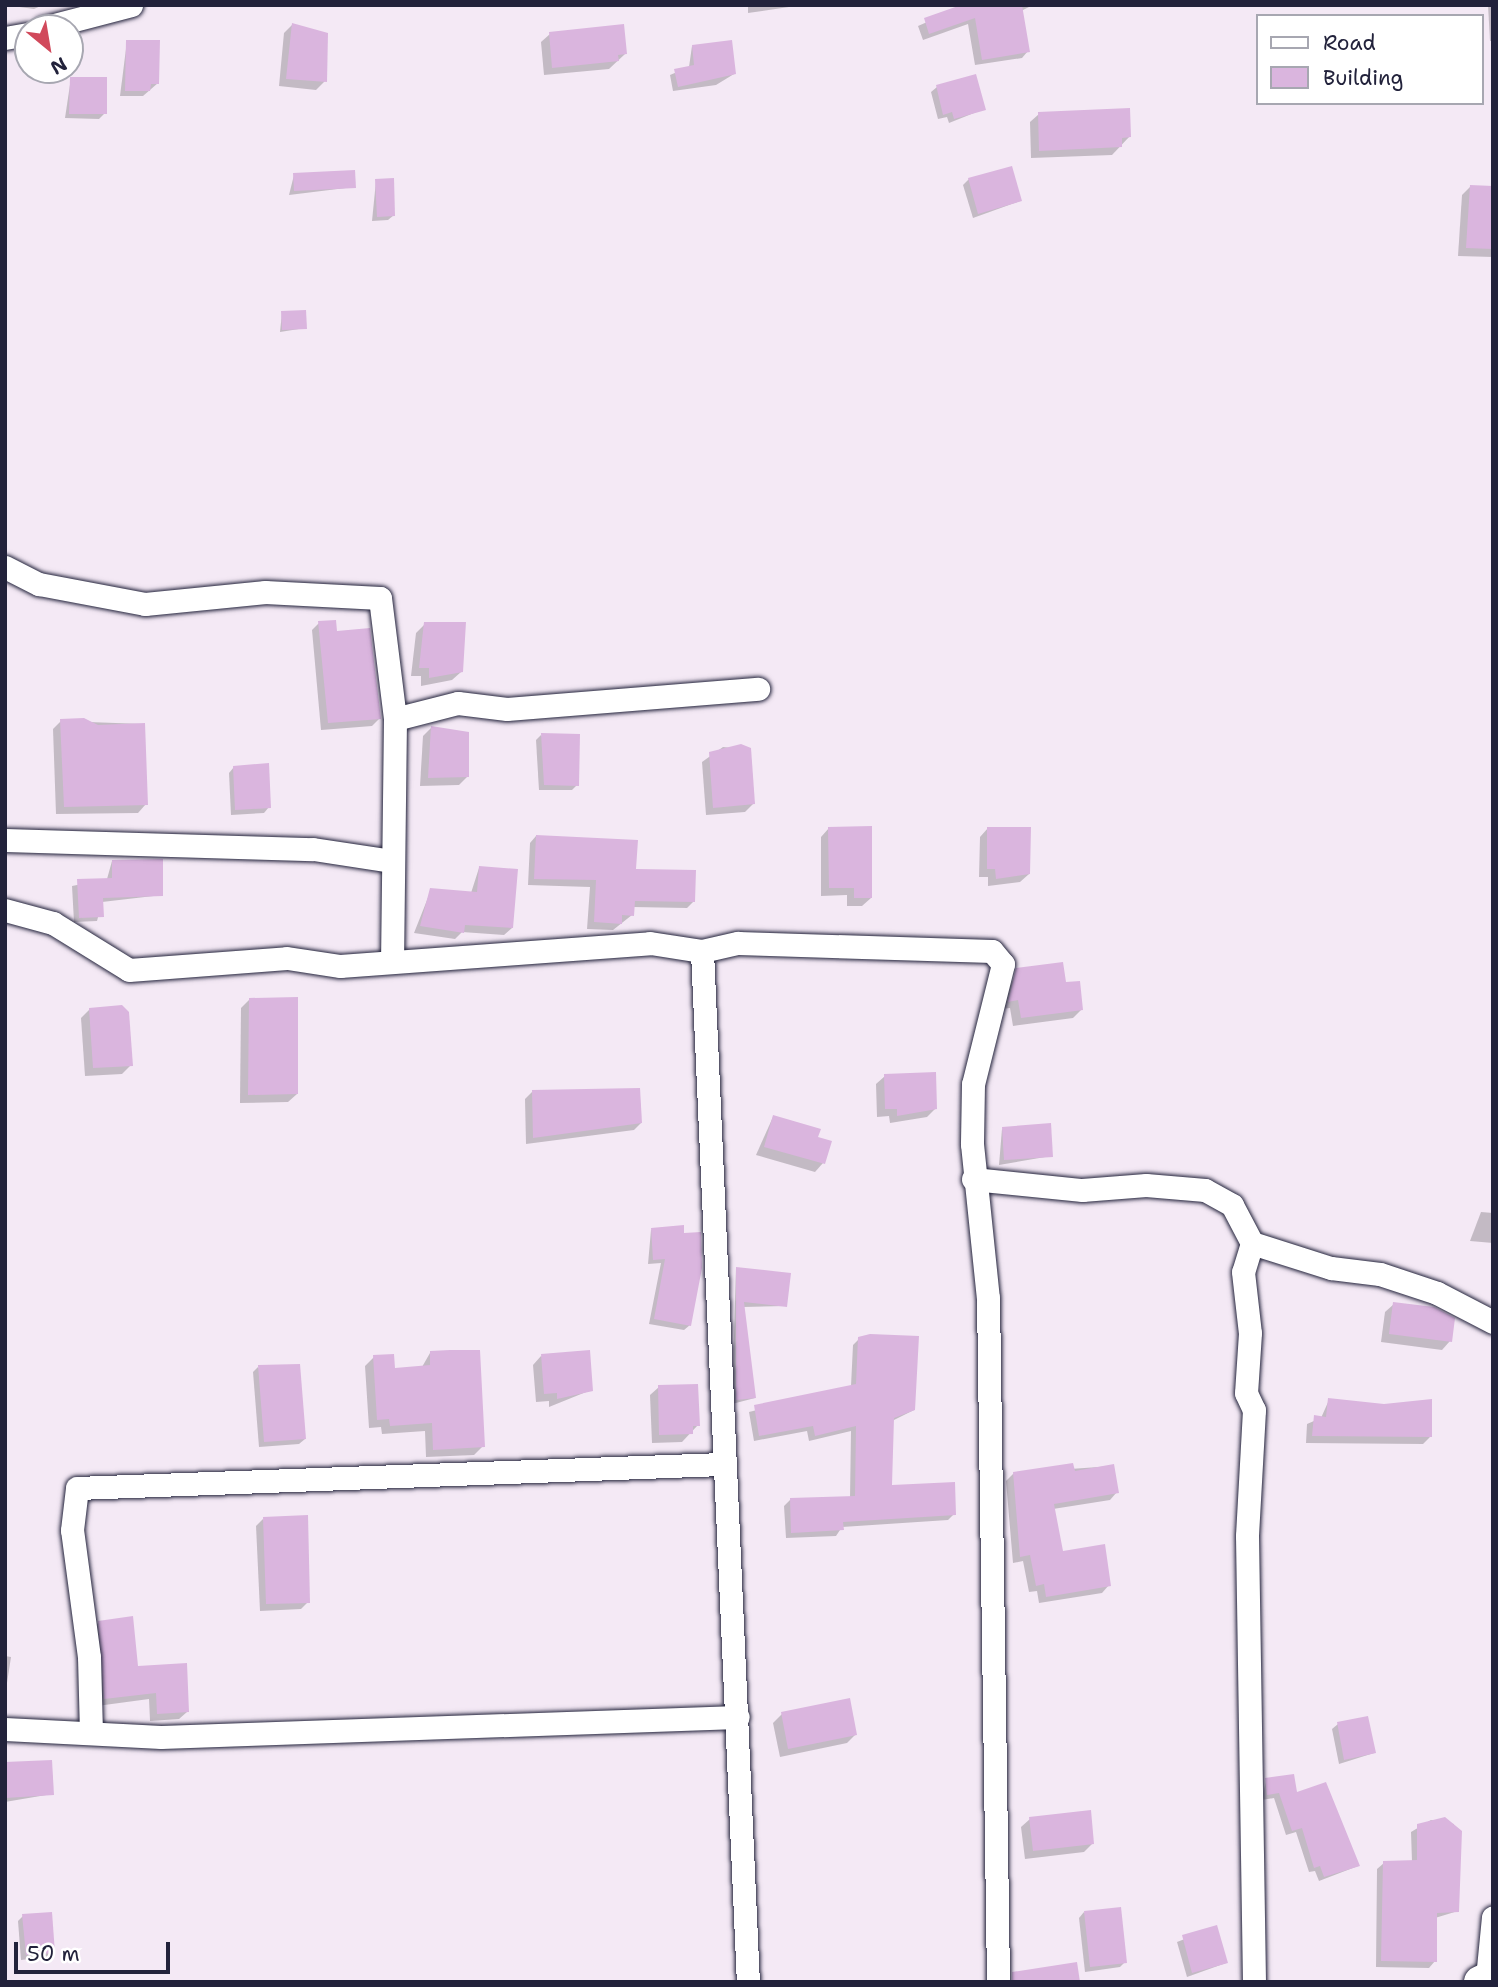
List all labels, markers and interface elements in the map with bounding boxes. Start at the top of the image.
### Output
north arrow [14,14,84,84]
legend [1256,14,1484,105]
text: Road [1323,29,1376,57]
text: N [46,51,72,80]
text: Building [1323,64,1403,92]
scale bar [18,1927,173,1971]
text: 50 m [27,1940,80,1968]

